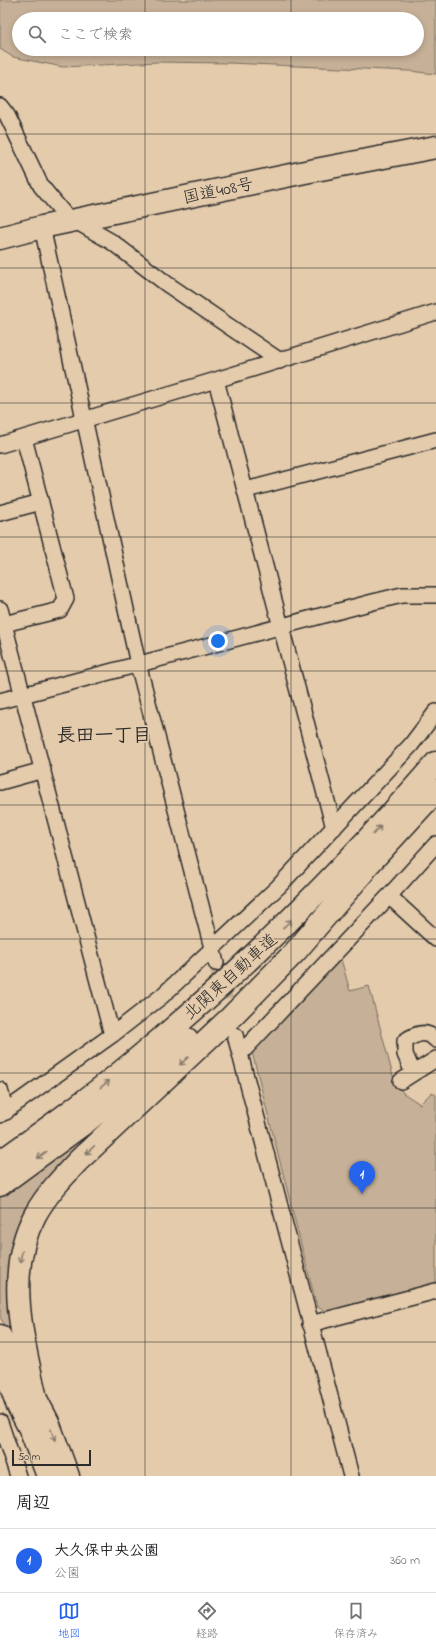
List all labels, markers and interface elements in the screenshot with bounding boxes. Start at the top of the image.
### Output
search box [12,12,424,56]
icon: search [26,23,48,45]
text: ここで検索 [58,24,133,46]
street label: 国道408号 [181,172,256,211]
your location [208,631,228,651]
district label: 長田一丁目 [56,723,152,750]
one-way arrow [372,825,381,835]
one-way arrow [282,919,292,929]
street label: 北関東自動車道 [178,928,284,1026]
one-way arrow [179,1056,189,1065]
one-way arrow [100,1080,111,1088]
one-way arrow [85,1145,95,1155]
one-way arrow [37,1150,48,1159]
pin: 1 [349,1161,375,1194]
one-way arrow [17,1250,25,1263]
one-way arrow [49,1428,57,1440]
scale bar [12,1448,91,1467]
text: 50 m [18,1449,40,1465]
text: 周辺 [16,1491,50,1516]
text: 大久保中央公園 [54,1540,159,1562]
text: 1 [27,1551,31,1570]
text: 360 m [390,1551,420,1570]
text: 公園 [54,1564,80,1583]
tab: 地図 [58,1600,80,1642]
tab: 経路 [196,1600,218,1642]
tab: 保存済み [334,1600,378,1642]

